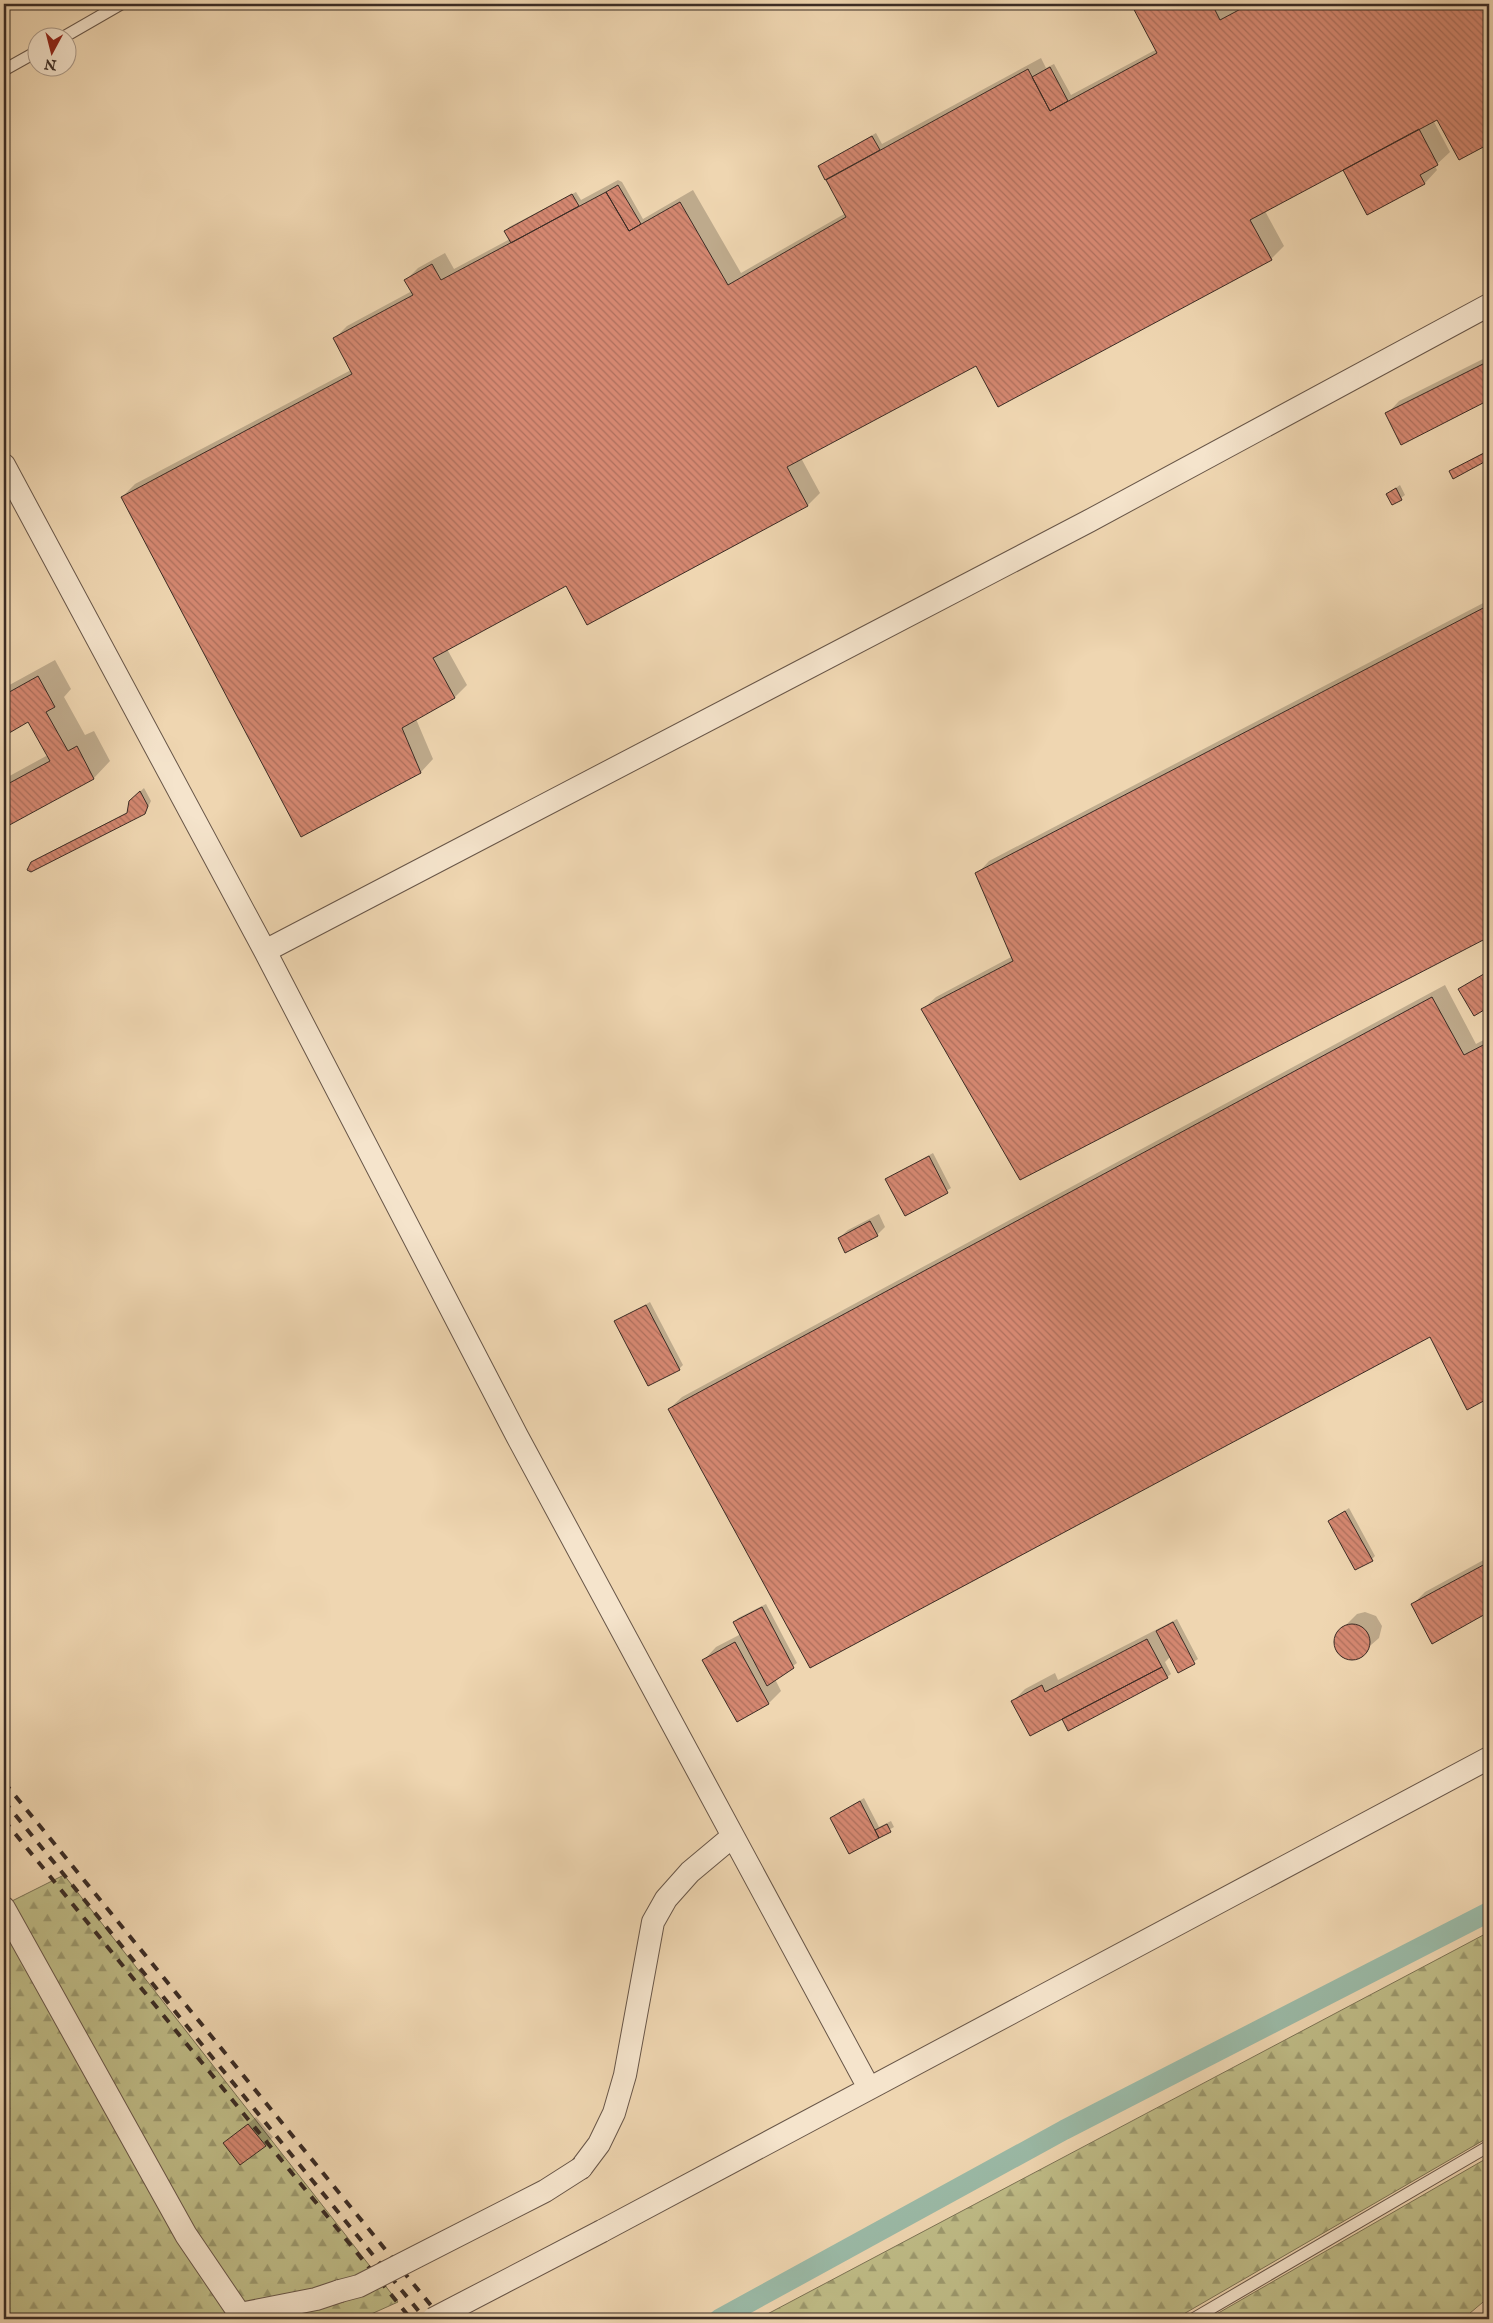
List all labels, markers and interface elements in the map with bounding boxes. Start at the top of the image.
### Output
north arrow [28,28,78,78]
text: N [43,54,59,74]

